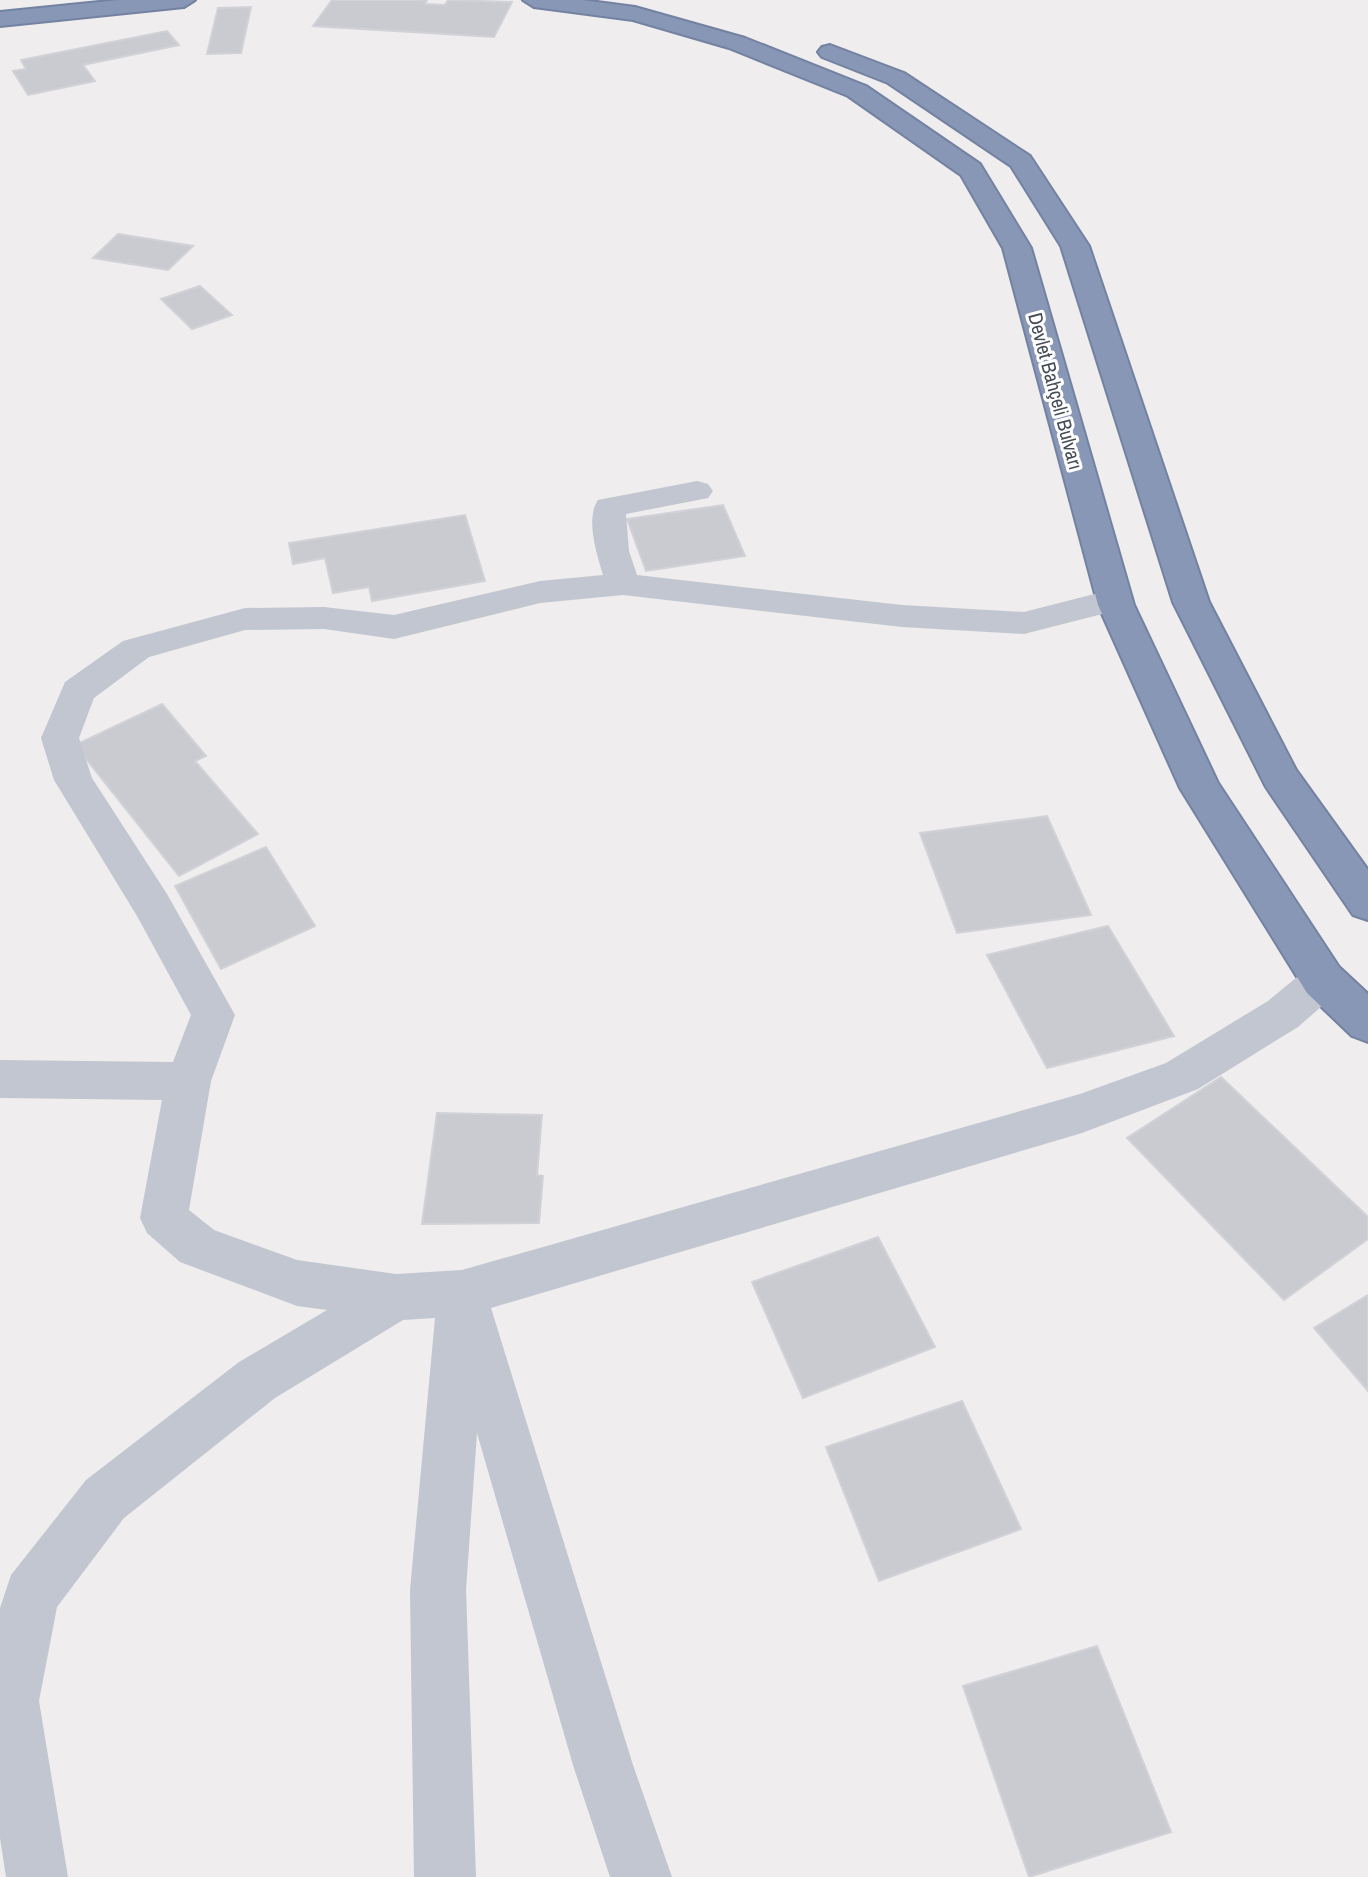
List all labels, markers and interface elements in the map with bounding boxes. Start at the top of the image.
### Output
street label: Devlet Bahçeli Bulvarı [1022,310,1090,472]

